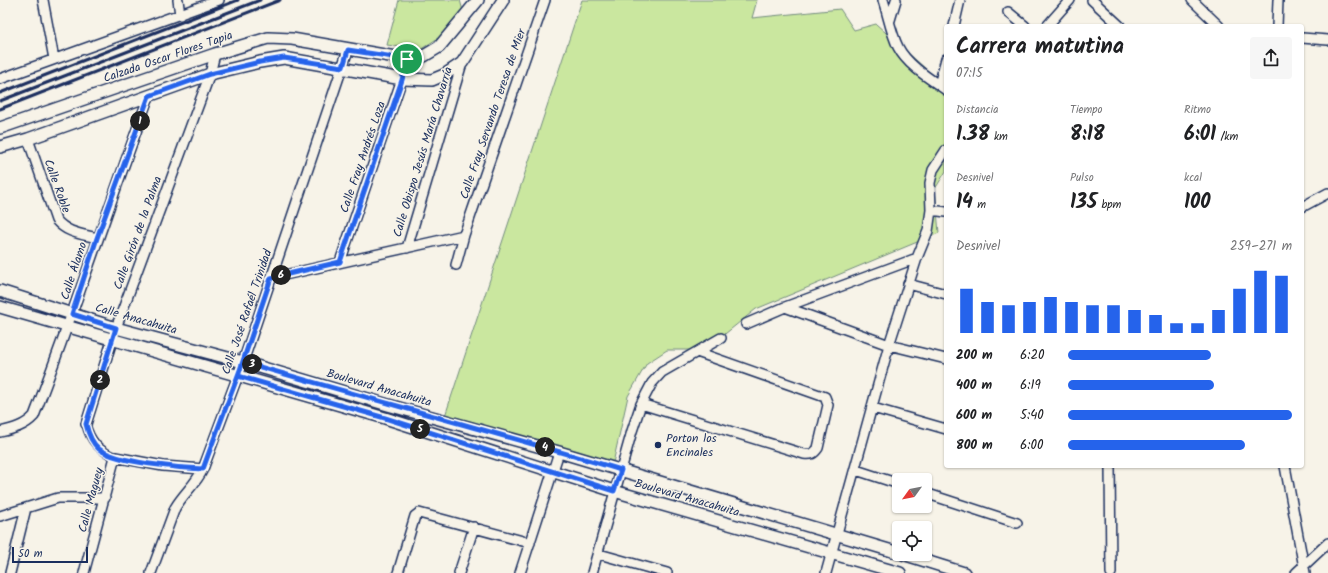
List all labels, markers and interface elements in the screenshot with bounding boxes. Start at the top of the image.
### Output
street label: Calle Fray Servando Teresa de Mier [455,25,531,202]
street label: Calzada Oscar Flores Tapia [101,26,236,88]
text: Carrera matutina [956,30,1124,65]
button: share [1250,37,1292,79]
pin [390,42,424,76]
icon: arrive [396,48,418,70]
text: 07:15 [956,63,983,84]
street label: Calle Obispo Jesús María Chavarría [388,64,458,239]
street label: Calle Fray Andrés Loza [335,98,391,215]
text: Distancia [956,101,998,119]
text: Tiempo [1070,101,1102,119]
text: Ritmo [1184,101,1211,119]
pin: 1 [130,111,150,131]
text: 1 [138,112,142,130]
text: 1.38 [956,119,990,151]
text: 8:18 [1070,119,1105,151]
text: 6:01 [1184,119,1216,151]
text: km [990,128,1008,146]
text: /km [1216,128,1238,146]
street label: Calle Roble [38,156,76,216]
text: Desnivel [956,169,994,187]
text: Pulso [1070,169,1094,187]
text: kcal [1184,169,1202,187]
street label: Calle Girón de la Palma [109,173,167,292]
text: 14 [956,187,973,219]
text: 135 [1070,187,1097,219]
text: 100 [1184,187,1211,219]
text: m [973,196,986,214]
text: bpm [1097,196,1121,214]
text: Desnivel [956,236,1000,257]
text: 259–271 m [1230,236,1292,257]
street label: Calle Álamo [56,240,92,302]
street label: Calle José Rafaél Trinidad [217,246,278,377]
pin: 6 [271,265,291,285]
text: 6 [278,266,284,284]
street label: Calle Anacahuita [93,298,180,340]
text: 200 m [956,345,993,366]
text: 6:20 [1020,345,1044,366]
pin: 3 [242,354,262,374]
text: 3 [249,355,255,373]
street label: Boulevard Anacahuita [324,364,434,412]
pin: 2 [90,370,110,390]
text: 2 [97,371,103,389]
text: 400 m [956,375,992,396]
text: 6:19 [1020,375,1041,396]
text: 600 m [956,405,992,426]
text: 5:40 [1020,405,1044,426]
pin: 5 [410,419,430,439]
text: 5 [417,420,423,438]
place label: Porton los Encinales [666,429,717,462]
text: 800 m [956,435,993,456]
text: 6:00 [1020,435,1043,456]
pin: 4 [535,437,555,457]
text: 4 [542,438,548,456]
marker: Porton los Encinales [653,440,663,450]
street label: Calle Maguey [73,465,109,535]
north arrow [892,473,932,513]
map controls [892,473,932,561]
street label: Boulevard Anacahuita [632,474,742,522]
button: locate [892,521,932,561]
scale bar [12,545,88,564]
text: 50 m [18,545,43,563]

